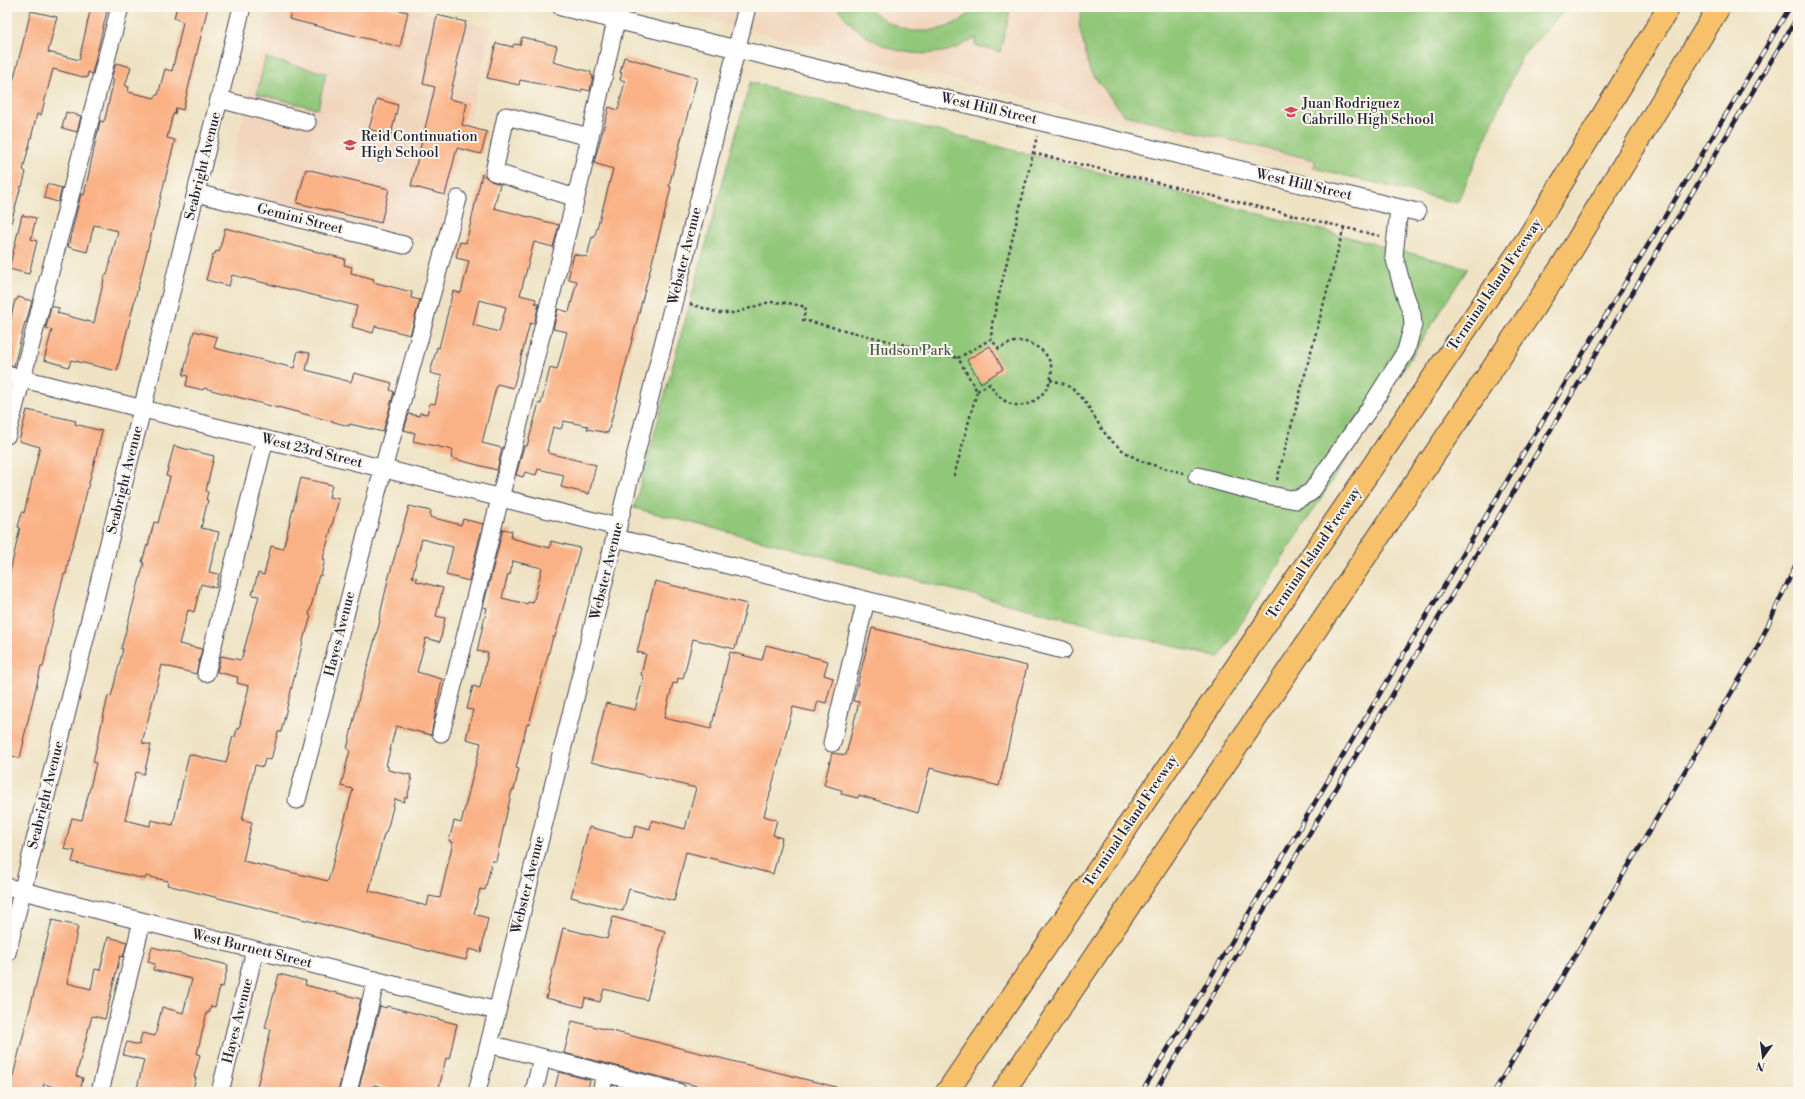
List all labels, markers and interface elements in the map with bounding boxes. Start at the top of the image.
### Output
street label: West Hill Street [938,89,1039,129]
place label: Juan Rodriguez Cabrillo High School [1301,95,1434,129]
school or university icon: Juan Rodriguez Cabrillo High School [1283,104,1299,120]
street label: Seabright Avenue [181,110,225,222]
place label: Reid Continuation High School [361,128,478,162]
school or university icon: Reid Continuation High School [342,137,358,153]
street label: West Hill Street [1253,165,1354,205]
street label: Gemini Street [255,200,345,238]
street label: Webster Avenue [664,205,706,308]
street label: Terminal Island Freeway [1444,215,1546,355]
park label: Hudson Park [869,342,951,360]
street label: Seabright Avenue [103,424,147,536]
street label: West 23rd Street [259,430,364,472]
street label: Terminal Island Freeway [1263,483,1365,623]
street label: Webster Avenue [586,520,628,623]
street label: Hayes Avenue [321,590,359,678]
street label: Seabright Avenue [24,739,68,851]
street label: Terminal Island Freeway [1080,751,1182,891]
street label: Webster Avenue [507,834,549,937]
street label: West Burnett Street [189,925,314,973]
street label: Hayes Avenue [219,977,257,1065]
north arrow [1743,1037,1783,1077]
text: N [1755,1058,1767,1074]

